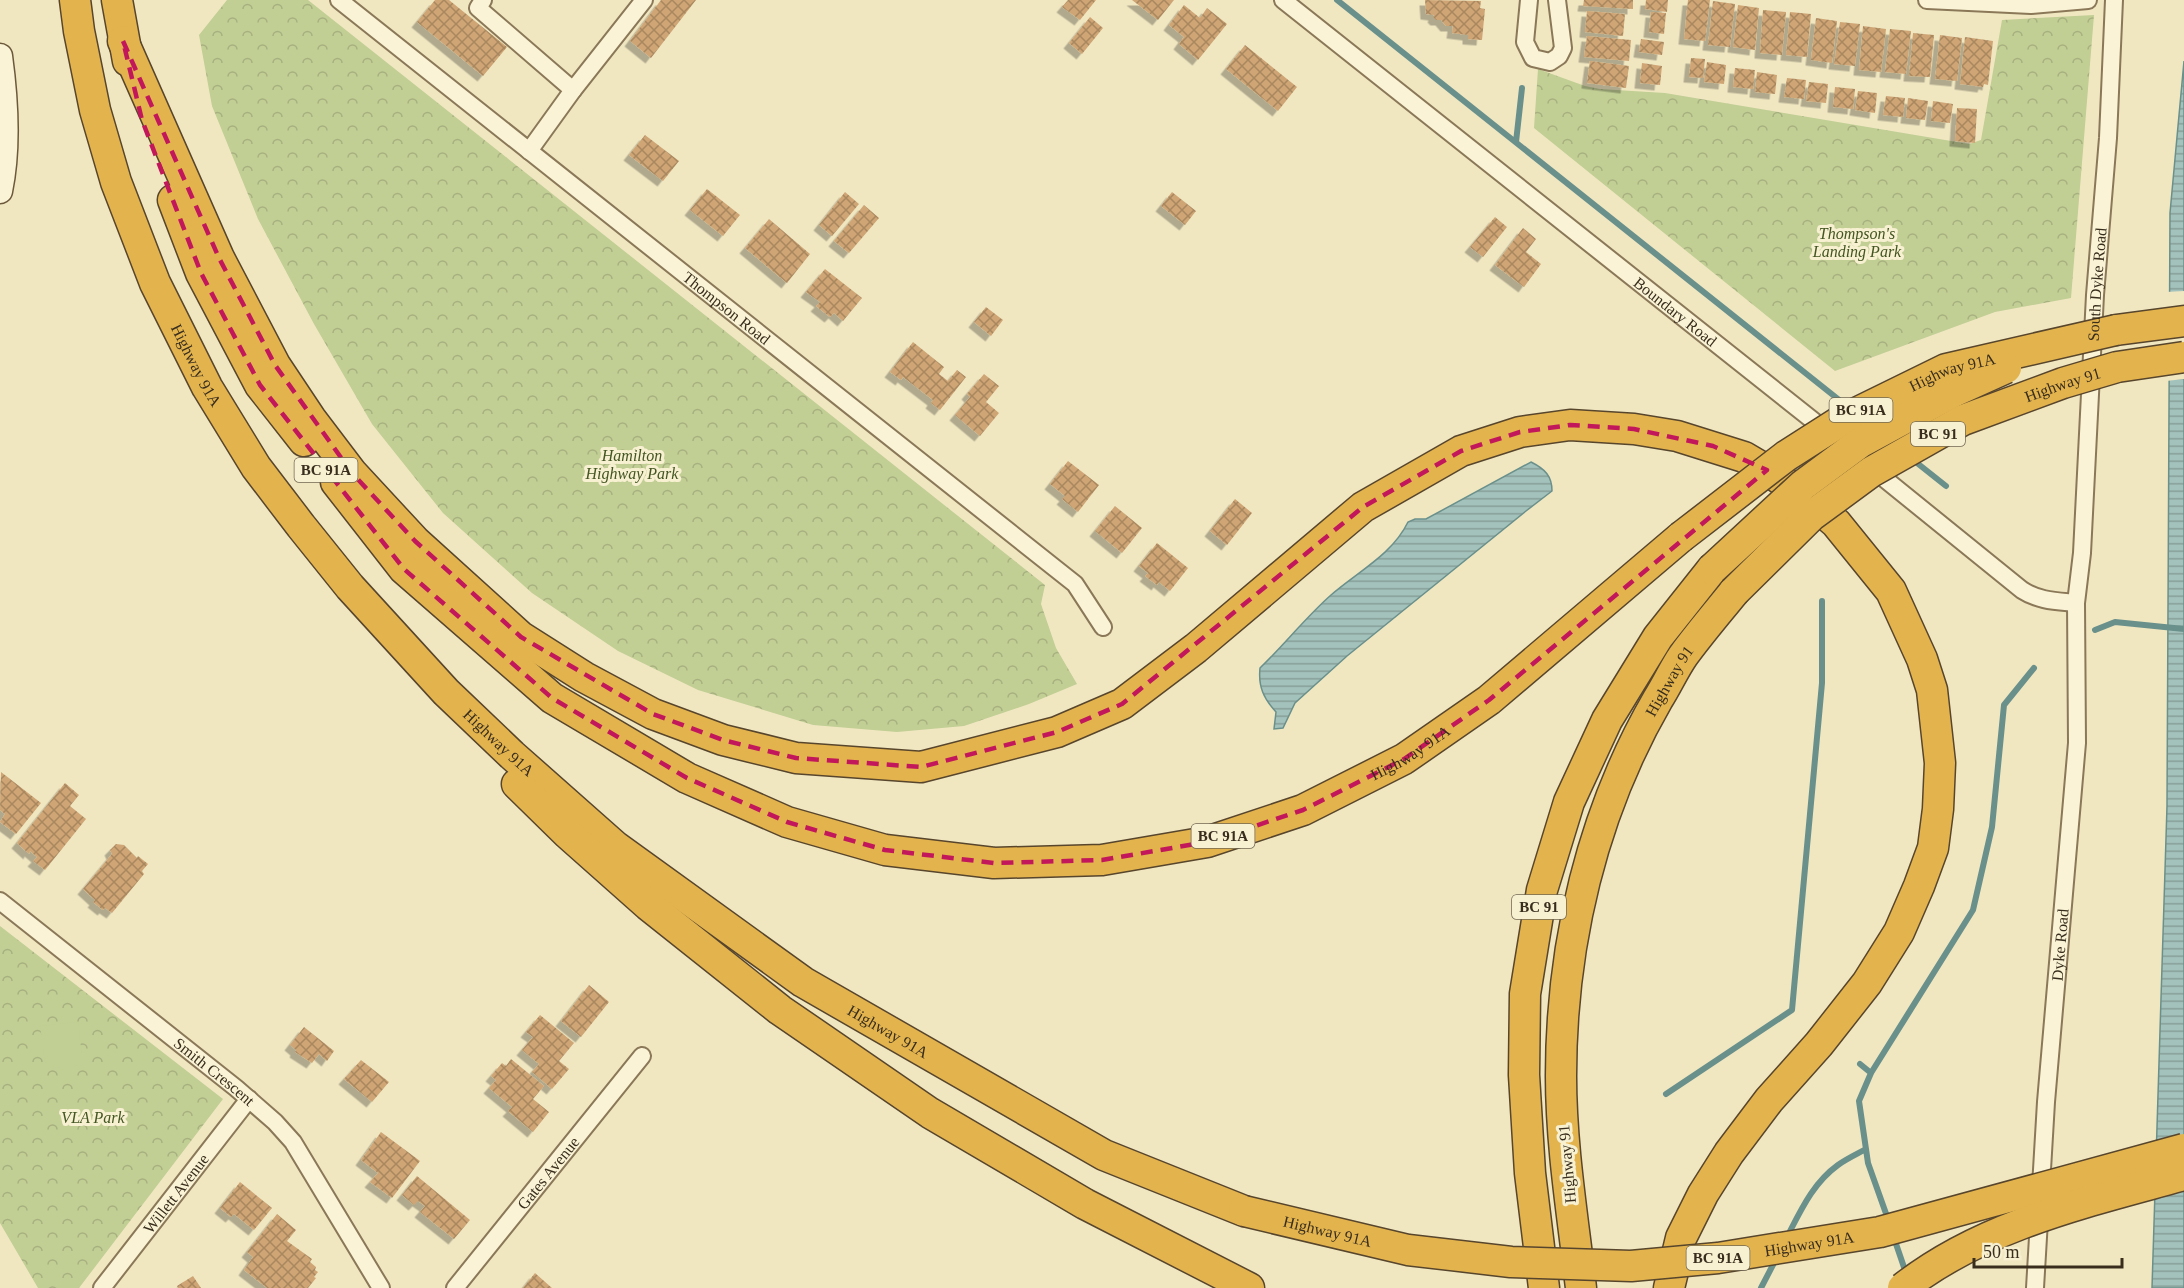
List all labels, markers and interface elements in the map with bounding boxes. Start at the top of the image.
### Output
park label: Thompson's Landing Park [1812,225,1902,261]
street label: South Dyke Road [2084,227,2109,342]
street label: Thompson Road [680,268,774,347]
street label: Boundary Road [1631,273,1720,349]
street label: Highway 91A [168,321,225,409]
street label: Highway 91A [1906,349,1997,394]
street label: Highway 91 [2022,364,2102,405]
road number: BC 91A [1830,398,1892,422]
road number: BC 91 [1911,422,1965,446]
park label: Hamilton Highway Park [585,447,679,483]
road number: BC 91A [294,458,358,482]
street label: Highway 91 [1642,642,1696,719]
street label: Highway 91A [460,705,538,780]
street label: Highway 91A [1367,721,1453,783]
road number: BC 91A [1192,824,1254,848]
road number: BC 91 [1512,895,1566,919]
street label: Dyke Road [2048,908,2071,982]
street label: Highway 91A [845,1001,932,1061]
street label: Smith Crescent [171,1034,259,1109]
park label: VLA Park [61,1109,126,1126]
street label: Highway 91 [1555,1124,1580,1204]
street label: Gates Avenue [514,1133,582,1212]
street label: Willett Avenue [140,1150,212,1236]
street label: Highway 91A [1282,1212,1374,1250]
street label: Highway 91A [1763,1228,1855,1259]
scale bar [1974,1231,2122,1269]
text: 50 m [1983,1242,2020,1262]
road number: BC 91A [1686,1246,1750,1270]

